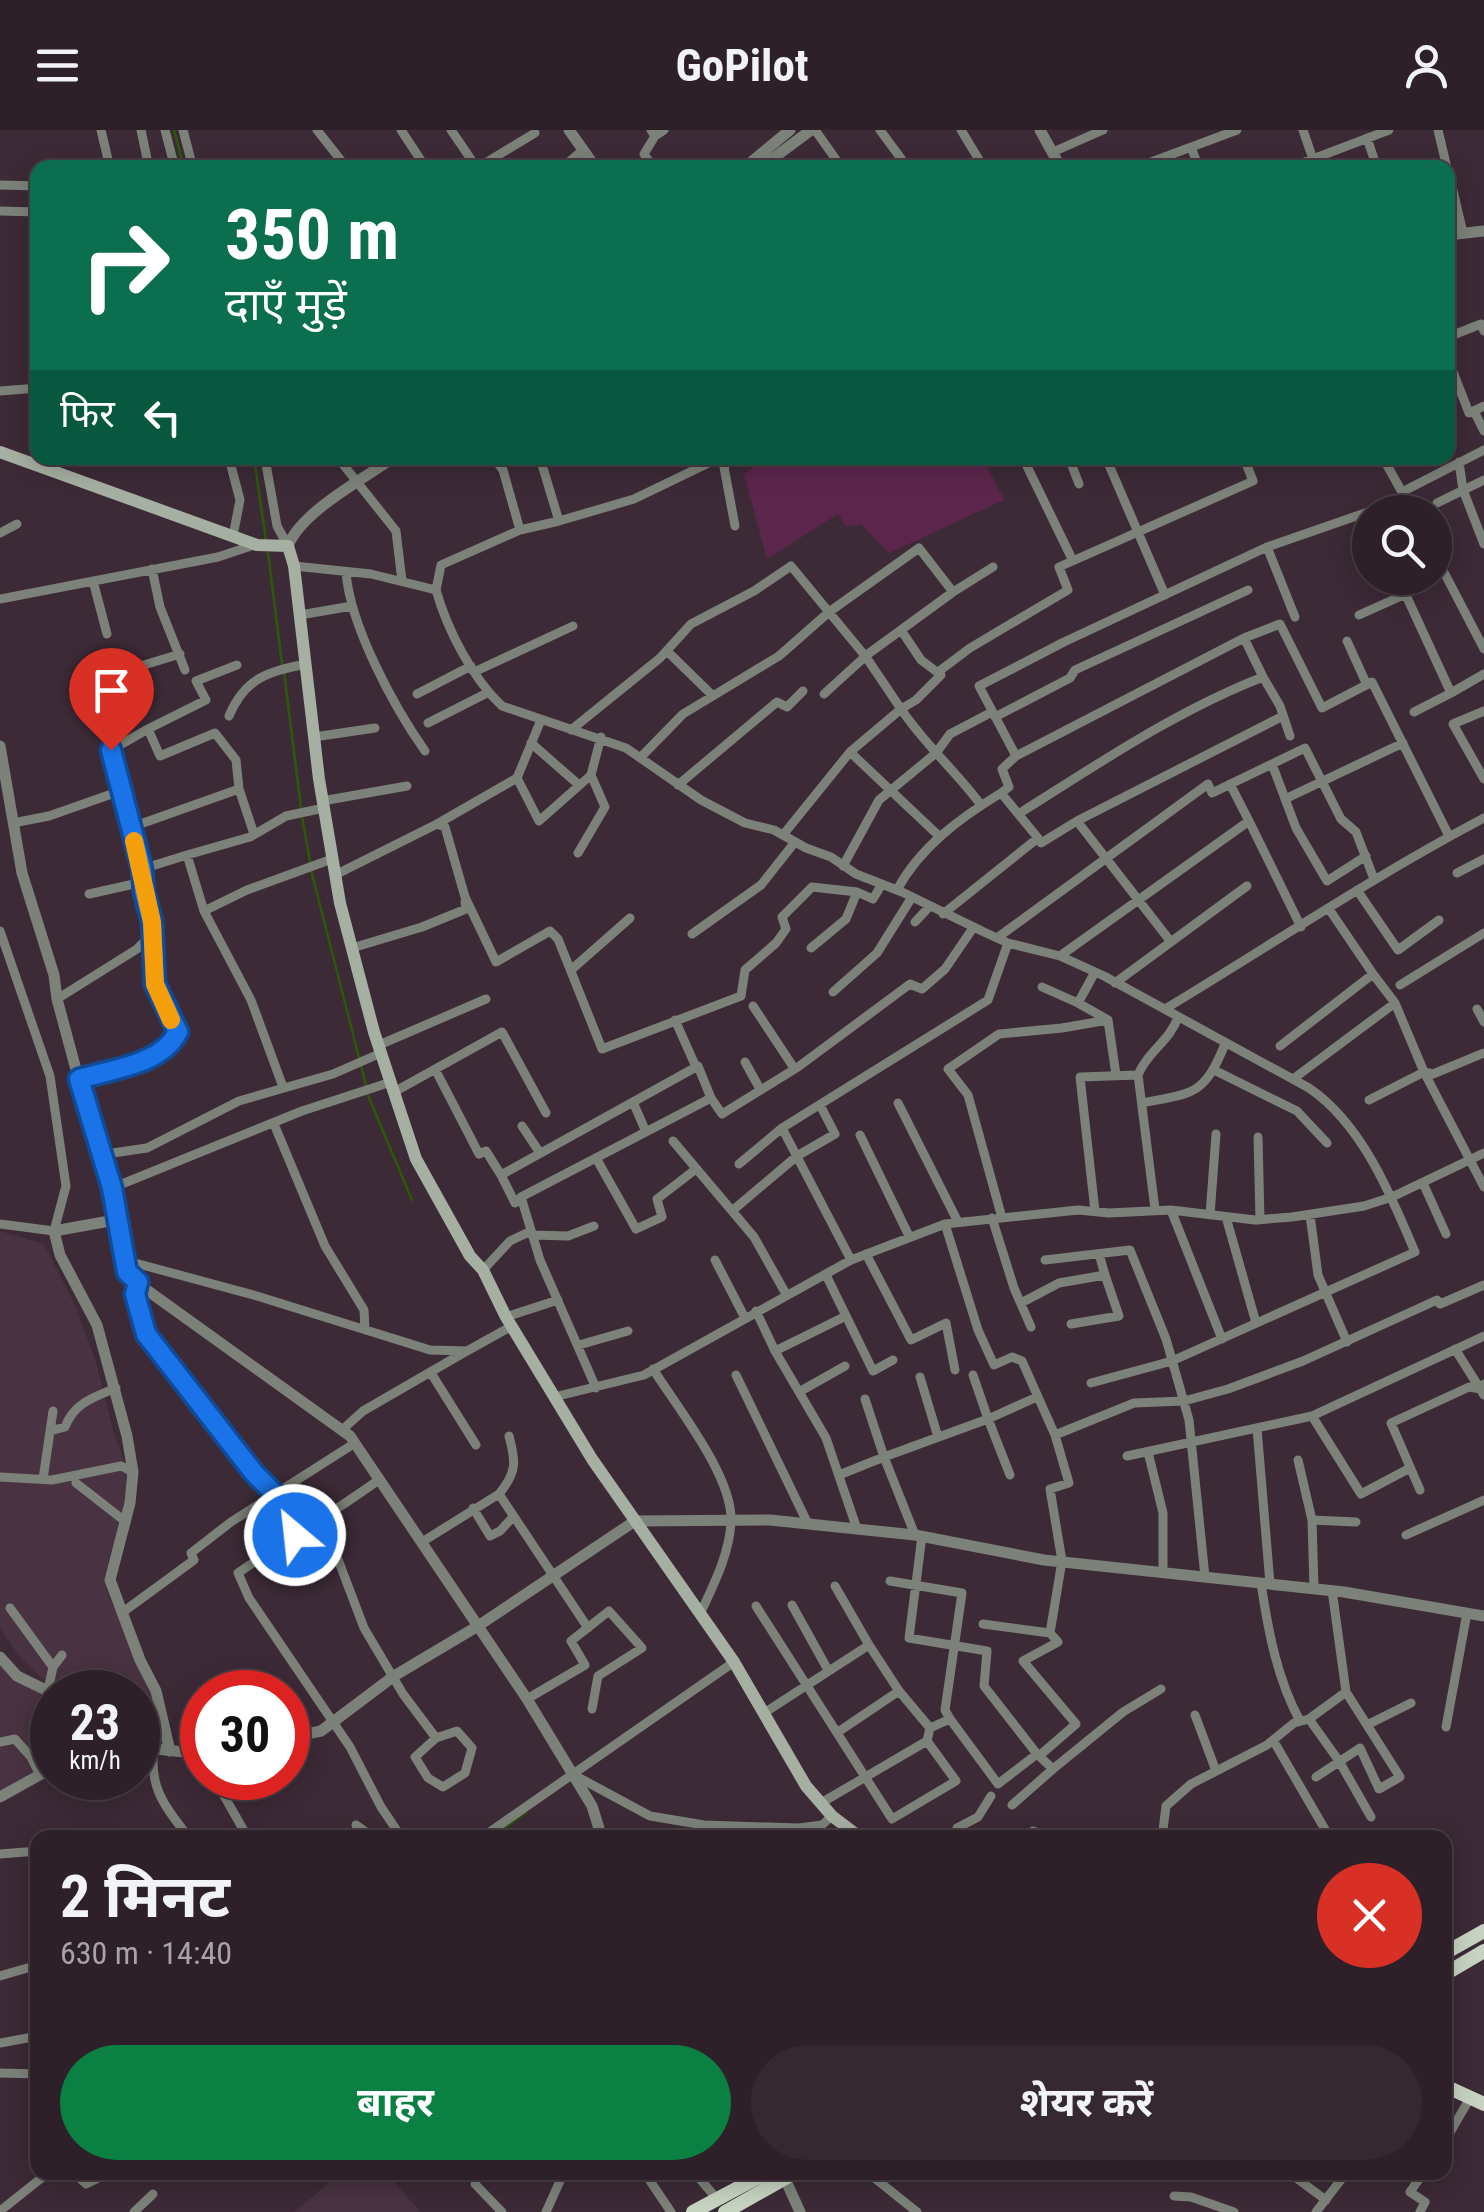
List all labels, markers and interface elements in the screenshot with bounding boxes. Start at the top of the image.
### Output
icon: menu [30,38,85,93]
icon: person [1399,38,1454,93]
text: GoPilot [675,39,809,92]
text: 350 m [225,194,399,276]
icon: right [60,200,190,330]
text: दाएँ मुड़ें [225,278,347,331]
icon: left [135,390,190,445]
text: फिर [60,392,115,436]
map controls [1352,495,1452,595]
button: search [1352,495,1452,595]
pin [69,648,154,751]
icon: arrive [84,663,139,718]
position arrow [243,1483,347,1587]
speed limit sign: 30 [180,1670,310,1800]
text: 23 [70,1694,120,1752]
text: km/h [69,1746,121,1775]
text: 2 मिनट [60,1861,230,1932]
button: close [1317,1863,1422,1968]
text: 630 m · 14:40 [60,1934,232,1972]
button: बाहर [60,2045,731,2160]
button: शेयर करें [751,2045,1422,2160]

